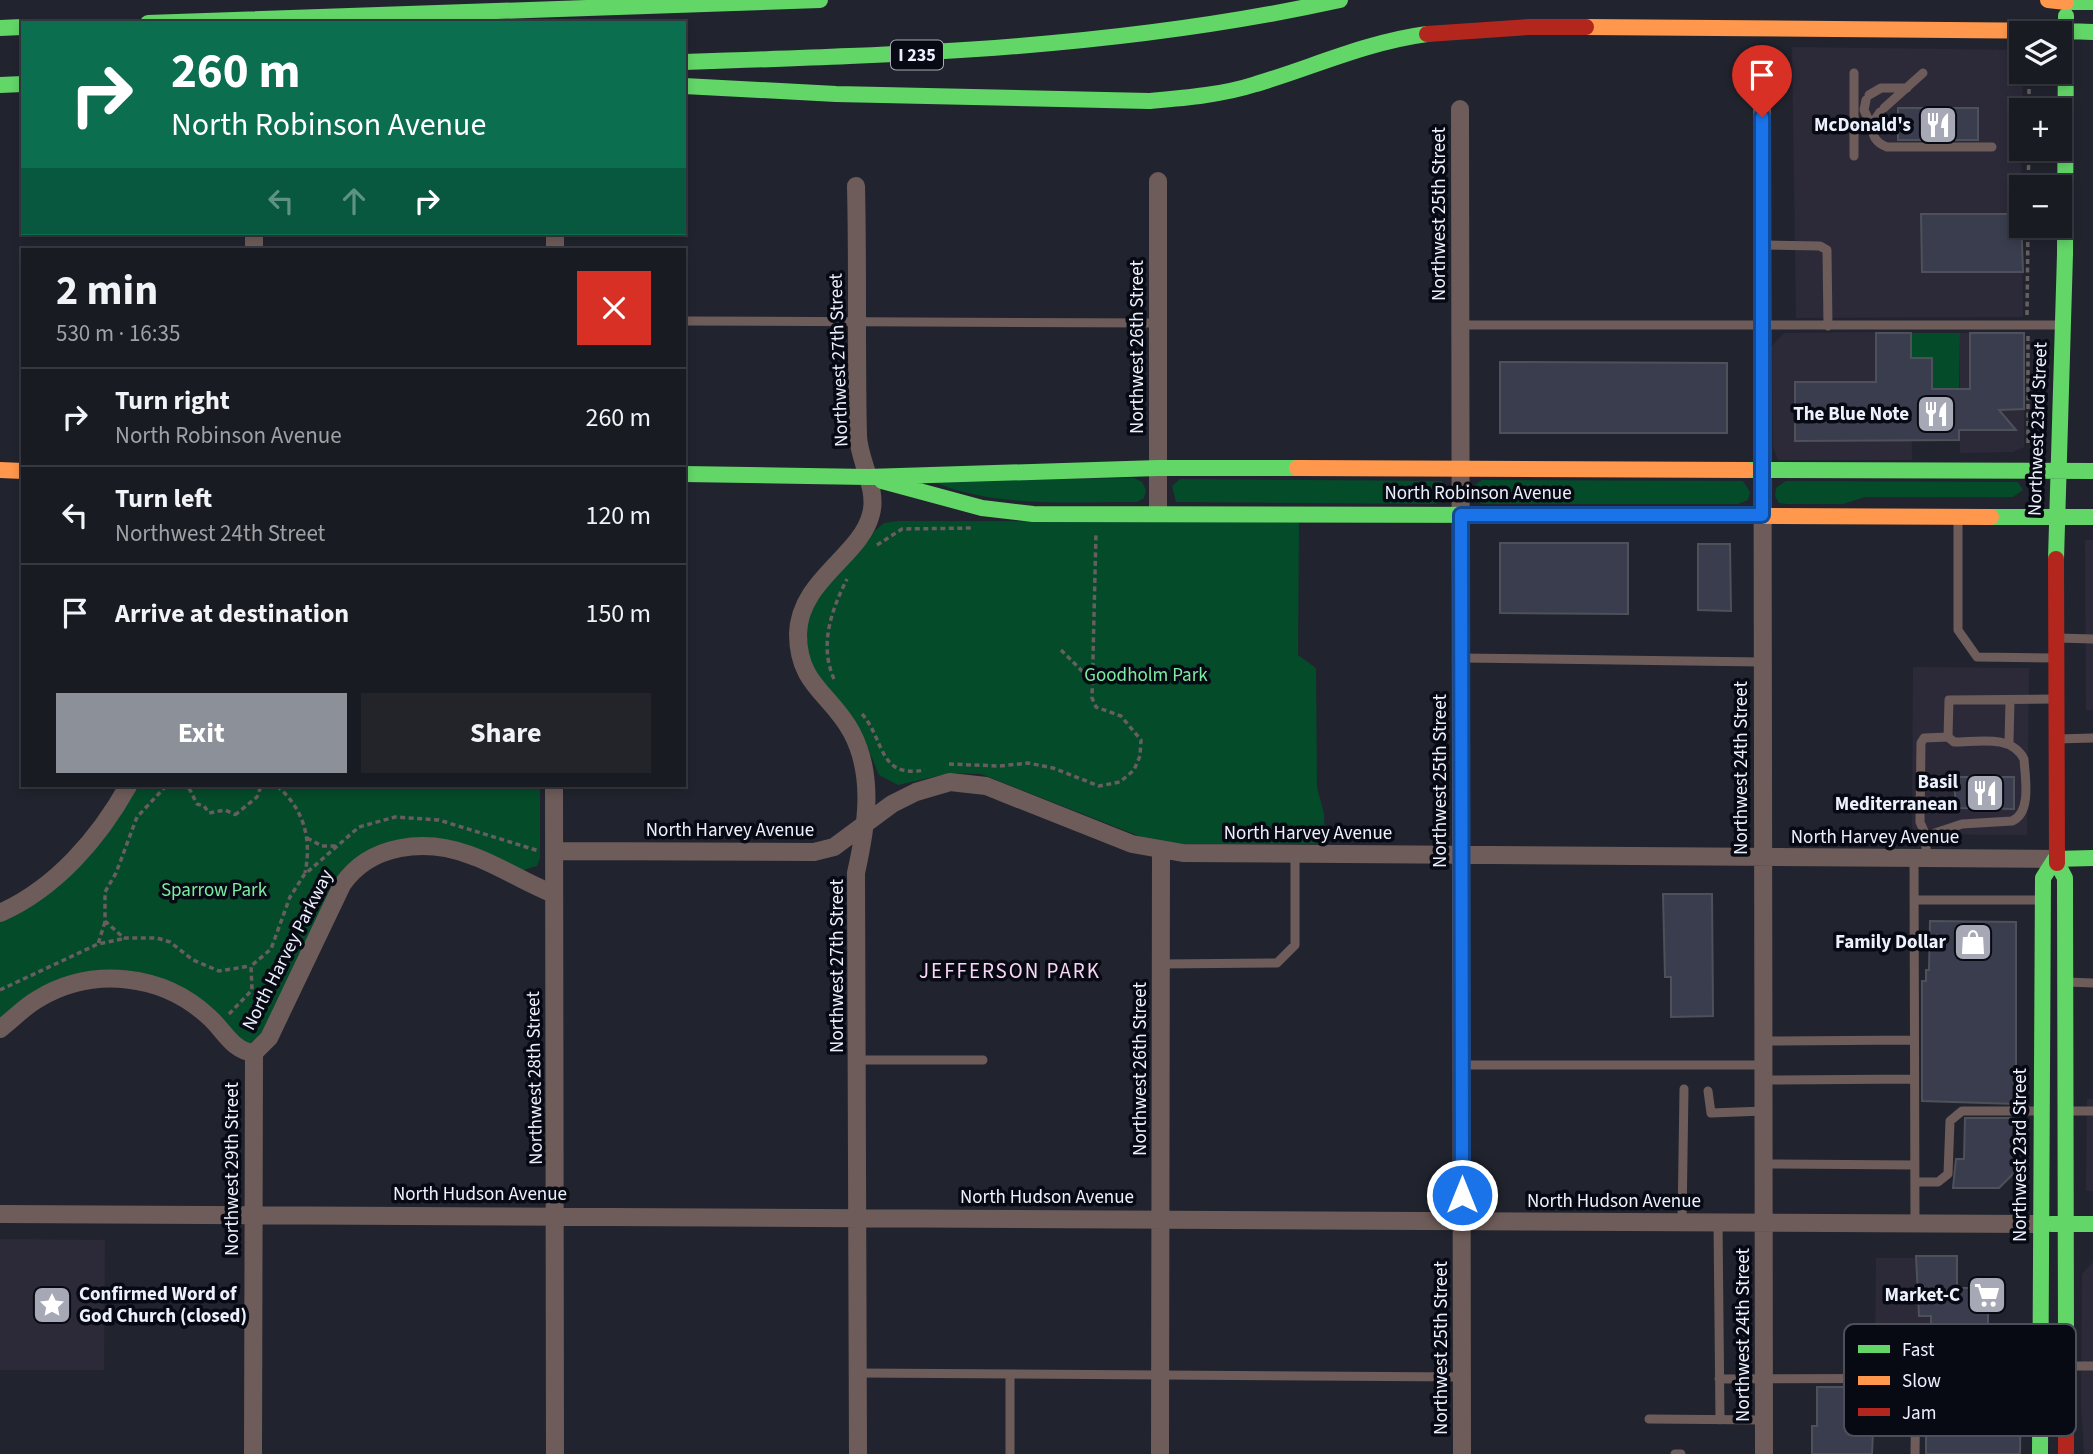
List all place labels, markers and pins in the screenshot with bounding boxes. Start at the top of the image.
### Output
pin [1732,45,1792,117]
restaurant icon: McDonald's [1917,104,1959,146]
place label: McDonald's [1814,112,1911,139]
restaurant icon: The Blue Note [1915,393,1957,435]
place label: The Blue Note [1793,401,1909,428]
place label: Basil Mediterranean [1835,769,1959,818]
restaurant icon: Basil Mediterranean [1964,772,2006,814]
shop icon: Family Dollar [1952,921,1994,963]
place label: Family Dollar [1835,929,1946,956]
supermarket icon: Market-C [1966,1274,2008,1316]
place label: Confirmed Word of God Church (closed) [79,1281,247,1330]
place label: Market-C [1884,1282,1960,1309]
place icon: Confirmed Word of God Church (closed) [31,1284,73,1326]

